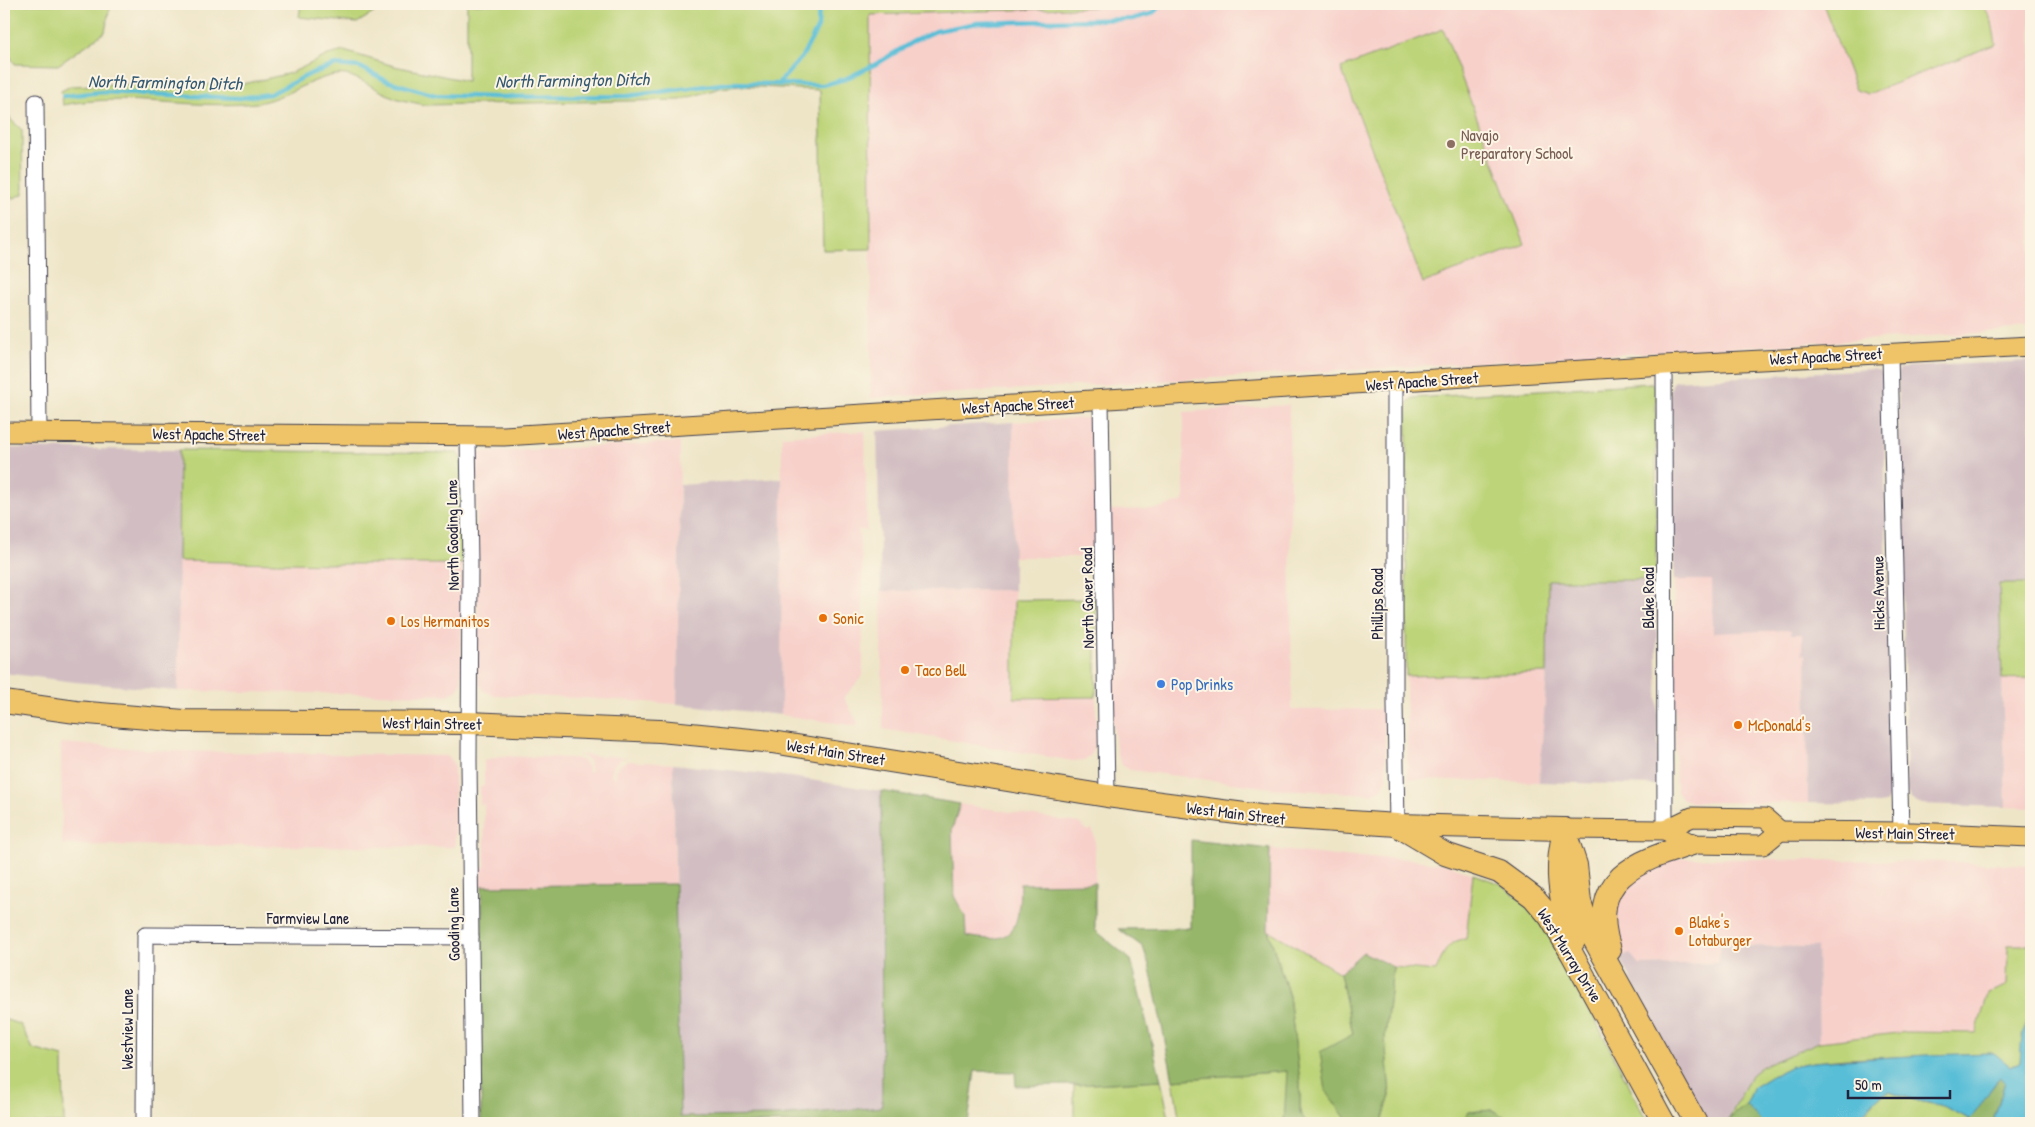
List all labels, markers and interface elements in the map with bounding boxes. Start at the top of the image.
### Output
water label: North Farmington Ditch [495,66,651,94]
water label: North Farmington Ditch [88,68,244,96]
place label: Navajo Preparatory School [1461,124,1574,164]
marker: Navajo Preparatory School [1445,138,1457,150]
street label: West Apache Street [1769,342,1883,370]
street label: West Apache Street [1365,366,1479,396]
street label: West Apache Street [961,391,1075,419]
street label: West Apache Street [557,415,671,445]
street label: West Apache Street [152,422,266,446]
street label: North Gooding Lane [440,479,464,591]
street label: North Gower Road [1075,547,1099,649]
street label: Hicks Avenue [1866,555,1890,630]
street label: Blake Road [1637,567,1659,629]
street label: Phillips Road [1366,568,1388,640]
place label: Sonic [833,607,865,629]
place label: Los Hermanitos [401,610,489,632]
marker: Sonic [817,612,829,624]
marker: Los Hermanitos [385,615,397,627]
place label: Taco Bell [915,659,967,681]
marker: Taco Bell [899,664,911,676]
place label: Pop Drinks [1171,673,1233,695]
marker: Pop Drinks [1155,678,1167,690]
street label: West Main Street [382,711,482,735]
place label: McDonald's [1748,714,1811,736]
marker: McDonald's [1732,719,1744,731]
street label: West Main Street [785,733,887,771]
street label: West Main Street [1185,796,1287,830]
street label: West Main Street [1855,821,1955,845]
street label: Gooding Lane [441,886,465,961]
street label: West Murray Drive [1532,904,1608,1007]
street label: Farmview Lane [266,907,350,929]
place label: Blake's Lotaburger [1689,911,1752,951]
marker: Blake's Lotaburger [1673,925,1685,937]
street label: Westview Lane [116,988,138,1070]
scale bar [1848,1067,1950,1099]
text: 50 m [1855,1074,1882,1095]

